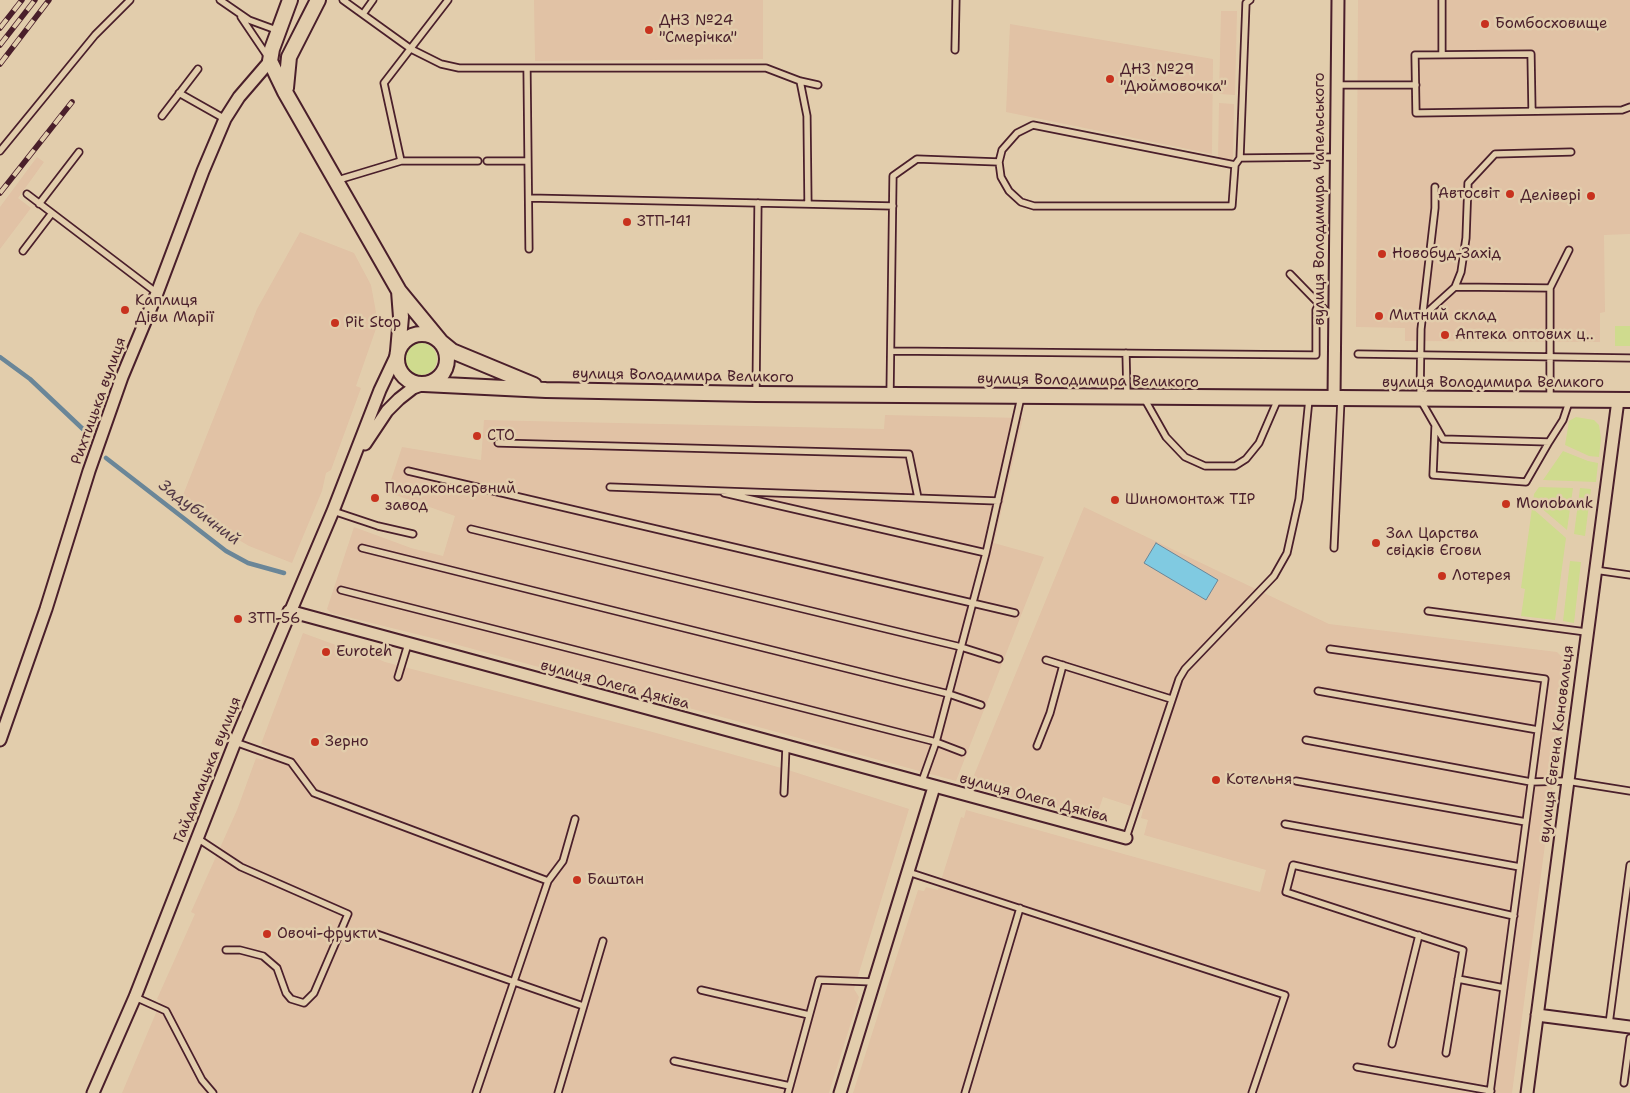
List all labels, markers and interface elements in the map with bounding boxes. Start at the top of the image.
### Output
place label: ДНЗ №24 "Смерічка" [659,12,737,47]
place label: Бомбосховище [1495,15,1607,33]
marker: Бомбосховище [1479,18,1491,30]
marker: ДНЗ №24 "Смерічка" [643,24,655,36]
place label: ДНЗ №29 "Дюймовочка" [1120,61,1227,96]
marker: ДНЗ №29 "Дюймовочка" [1104,73,1116,85]
street label: вулиця Володимира Чапельського [1311,73,1329,325]
place label: Автосвіт [1438,185,1500,203]
place label: Делівері [1520,187,1581,205]
marker: Автосвіт [1504,188,1516,200]
marker: Делівері [1585,190,1597,202]
place label: ЗТП-141 [637,213,691,231]
marker: ЗТП-141 [621,216,633,228]
place label: Новобуд-Захід [1392,245,1501,263]
marker: Новобуд-Захід [1376,248,1388,260]
place label: Каплиця Діви Марії [135,292,214,327]
marker: Каплиця Діви Марії [119,304,131,316]
place label: Митний склад [1389,307,1497,325]
marker: Митний склад [1373,310,1385,322]
place label: Pit Stop [345,314,401,332]
marker: Pit Stop [329,317,341,329]
place label: Аптека оптових ц‥ [1455,326,1594,344]
marker: Аптека оптових ц‥ [1439,329,1451,341]
street label: Рихтицька вулиця [68,335,130,467]
street label: вулиця Володимира Великого [572,365,794,387]
street label: вулиця Володимира Великого [977,370,1199,392]
street label: вулиця Володимира Великого [1382,374,1604,392]
place label: СТО [487,427,515,445]
marker: СТО [471,430,483,442]
water label: Задубичний [154,476,244,550]
place label: Плодоконсервний завод [385,480,516,515]
place label: Шиномонтаж ТІР [1125,491,1255,509]
marker: Плодоконсервний завод [369,492,381,504]
marker: Шиномонтаж ТІР [1109,494,1121,506]
place label: Monobank [1516,495,1593,513]
marker: Monobank [1500,498,1512,510]
place label: Зал Царства свідків Єгови [1386,525,1481,560]
marker: Зал Царства свідків Єгови [1370,537,1382,549]
place label: Лотерея [1452,567,1511,585]
marker: Лотерея [1436,570,1448,582]
place label: ЗТП-56 [248,610,300,628]
marker: ЗТП-56 [232,613,244,625]
place label: Euroteh [336,643,392,661]
street label: вулиця Євгена Коновальця [1536,644,1578,844]
marker: Euroteh [320,646,332,658]
street label: вулиця Олега Дяківа [539,656,691,714]
street label: Гайдамацька вулиця [170,694,246,846]
place label: Зерно [325,733,369,751]
marker: Зерно [309,736,321,748]
street label: вулиця Олега Дяківа [958,769,1110,827]
place label: Котельня [1226,771,1292,789]
marker: Котельня [1210,774,1222,786]
place label: Баштан [587,871,644,889]
marker: Баштан [571,874,583,886]
place label: Овочі-фрукти [277,925,377,943]
marker: Овочі-фрукти [261,928,273,940]

